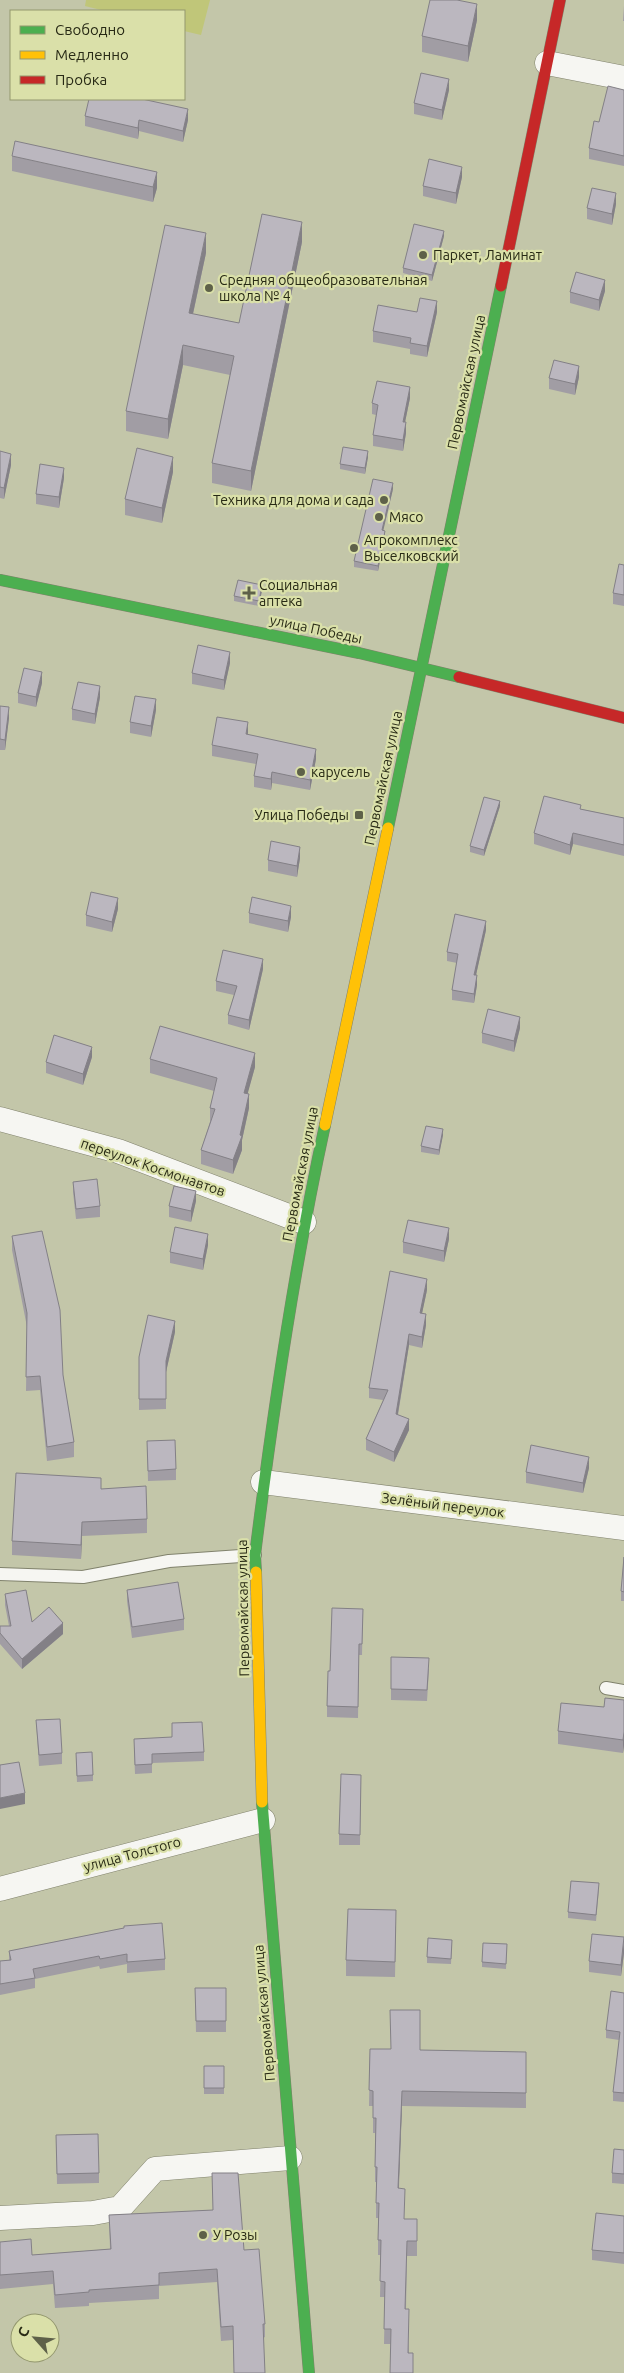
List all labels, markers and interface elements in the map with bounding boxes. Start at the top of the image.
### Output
legend [10,10,185,100]
text: Свободно [55,21,125,38]
text: Медленно [55,46,129,63]
text: Пробка [55,71,107,88]
place label: Паркет, Ламинат [433,247,542,263]
marker: Паркет, Ламинат [417,249,429,261]
place label: Средняя общеобразовательная школа № 4 [219,272,428,304]
marker: Средняя общеобразовательная школа № 4 [203,282,215,294]
street label: Первомайская улица [444,313,488,451]
place label: Техника для дома и сада [213,492,374,508]
marker: Техника для дома и сада [378,494,390,506]
place label: Мясо [389,509,423,525]
marker: Мясо [373,511,385,523]
place label: Агрокомплекс Выселковский [364,532,459,564]
marker: Агрокомплекс Выселковский [348,542,360,554]
place label: Социальная аптека [259,577,338,609]
marker: Социальная аптека [243,587,255,599]
street label: улица Победы [268,611,364,647]
street label: Первомайская улица [361,709,405,847]
place label: карусель [311,764,370,780]
marker: карусель [295,766,307,778]
place label: Улица Победы [254,807,349,823]
marker: Улица Победы [353,809,365,821]
street label: Первомайская улица [279,1105,321,1243]
street label: переулок Космонавтов [79,1135,227,1199]
street label: Зелёный переулок [381,1490,505,1520]
street label: Первомайская улица [234,1539,252,1677]
street label: улица Толстого [82,1833,182,1875]
street label: Первомайская улица [250,1944,278,2082]
place label: У Розы [213,2227,258,2243]
marker: У Розы [197,2229,209,2241]
north arrow [10,2313,60,2363]
text: С [14,2324,33,2340]

